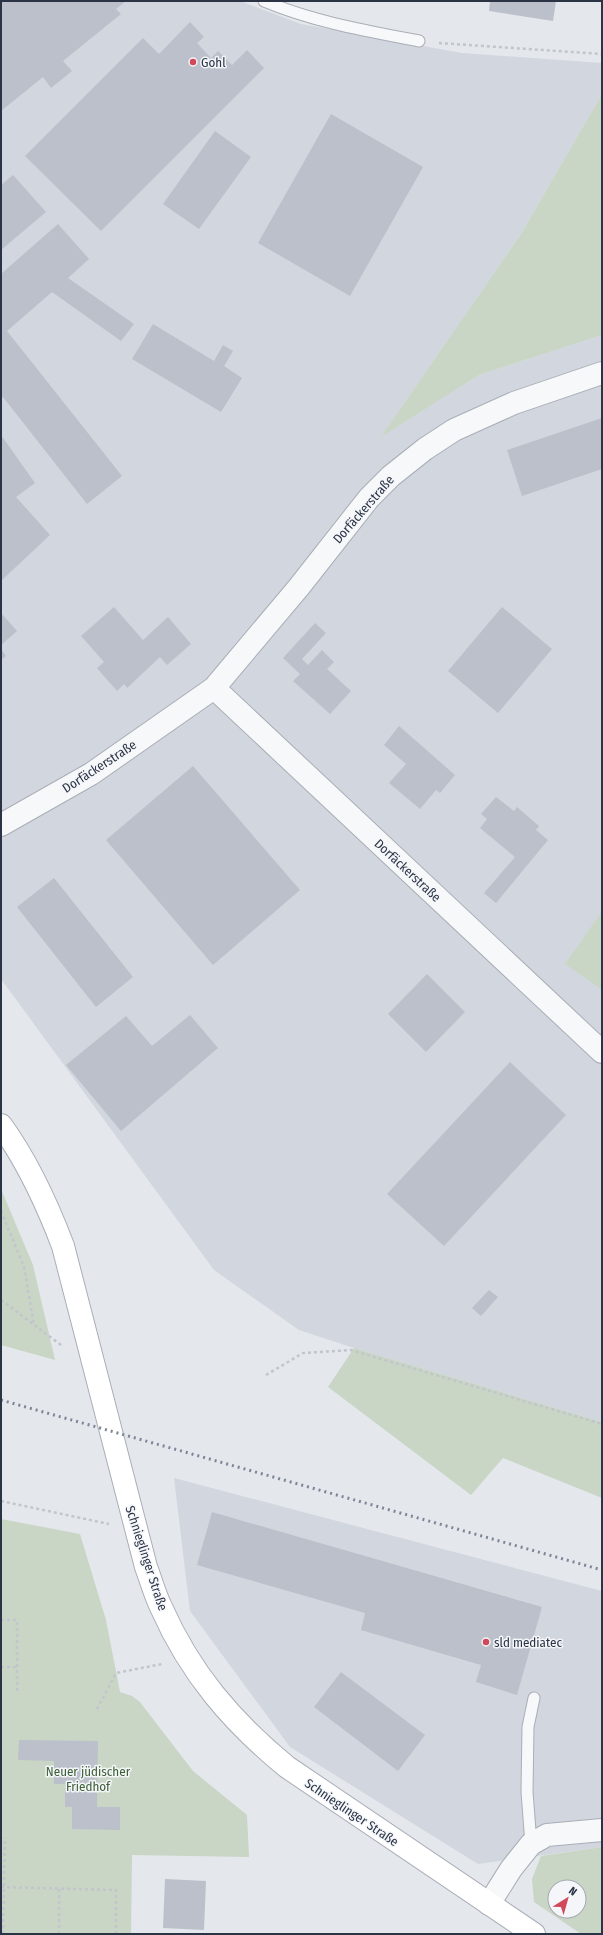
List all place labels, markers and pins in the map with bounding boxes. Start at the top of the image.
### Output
place label: Gohl [201,55,226,70]
marker: Gohl [188,57,198,67]
place label: sld mediatec [494,1635,562,1650]
marker: sld mediatec [481,1637,491,1647]

